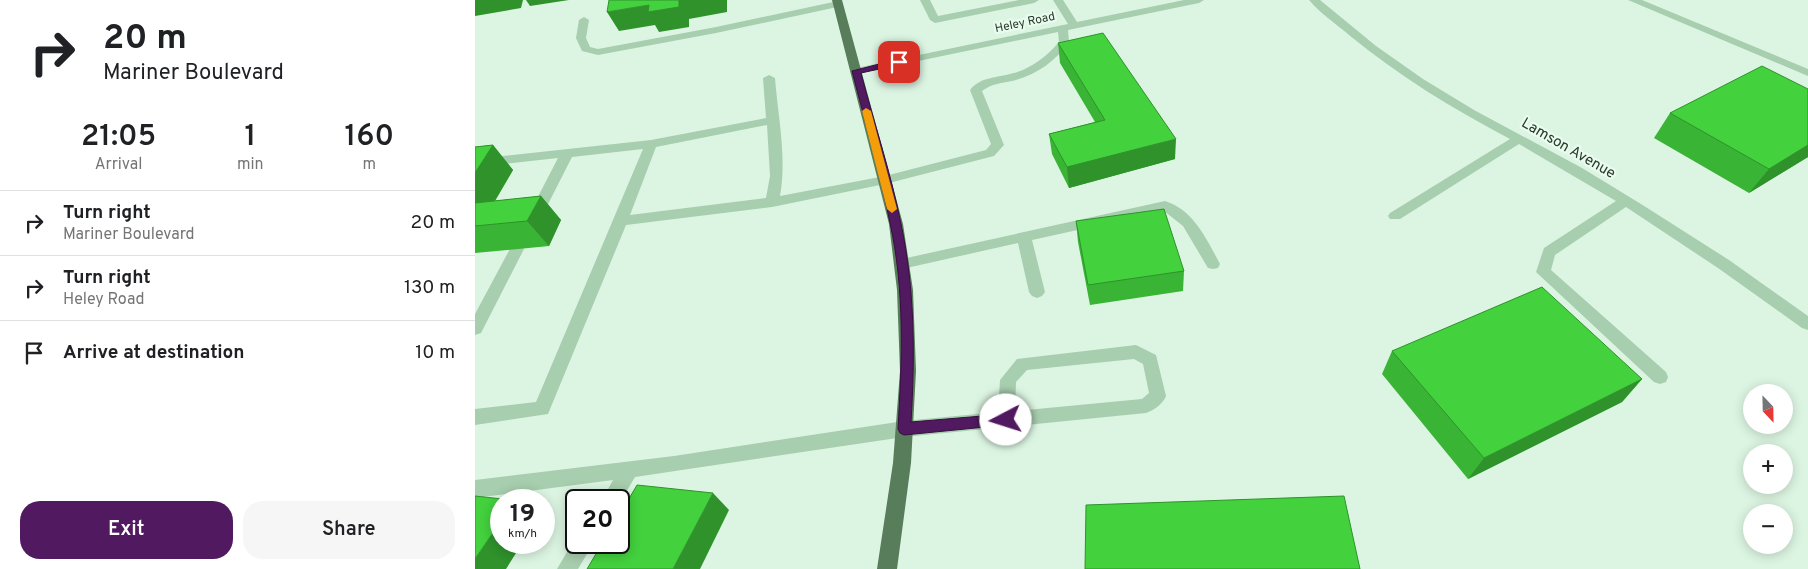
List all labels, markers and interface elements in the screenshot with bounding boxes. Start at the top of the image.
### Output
street label: Heley Road [993,9,1057,37]
text: 20 m [103,17,187,61]
icon: right [20,20,85,85]
pin [878,41,920,83]
icon: arrive [885,48,913,76]
text: Mariner Boulevard [103,60,284,87]
street label: Lamson Avenue [1517,114,1619,184]
text: 21:05 [81,119,156,156]
text: 1 [244,119,256,156]
text: 160 [345,119,394,156]
text: Arrival [95,155,142,175]
text: min [237,155,264,175]
text: m [363,155,376,175]
text: Turn right [63,201,151,225]
icon: right [20,209,48,237]
text: 20 m [411,211,455,235]
text: Mariner Boulevard [63,225,195,245]
text: Turn right [63,266,151,290]
icon: right [20,274,48,302]
text: 130 m [404,276,455,300]
text: Heley Road [63,290,145,310]
icon: arrive [20,339,48,367]
text: Arrive at destination [63,341,244,365]
text: 10 m [415,341,455,365]
north arrow [1743,384,1793,434]
map controls [1743,384,1793,554]
position arrow [979,393,1031,445]
button: + [1743,444,1793,494]
speed limit sign: 20 [565,489,630,554]
text: 19 [510,499,535,531]
button: Exit [20,501,233,559]
button: Share [243,501,455,559]
button: − [1743,504,1793,554]
text: km/h [508,526,537,542]

